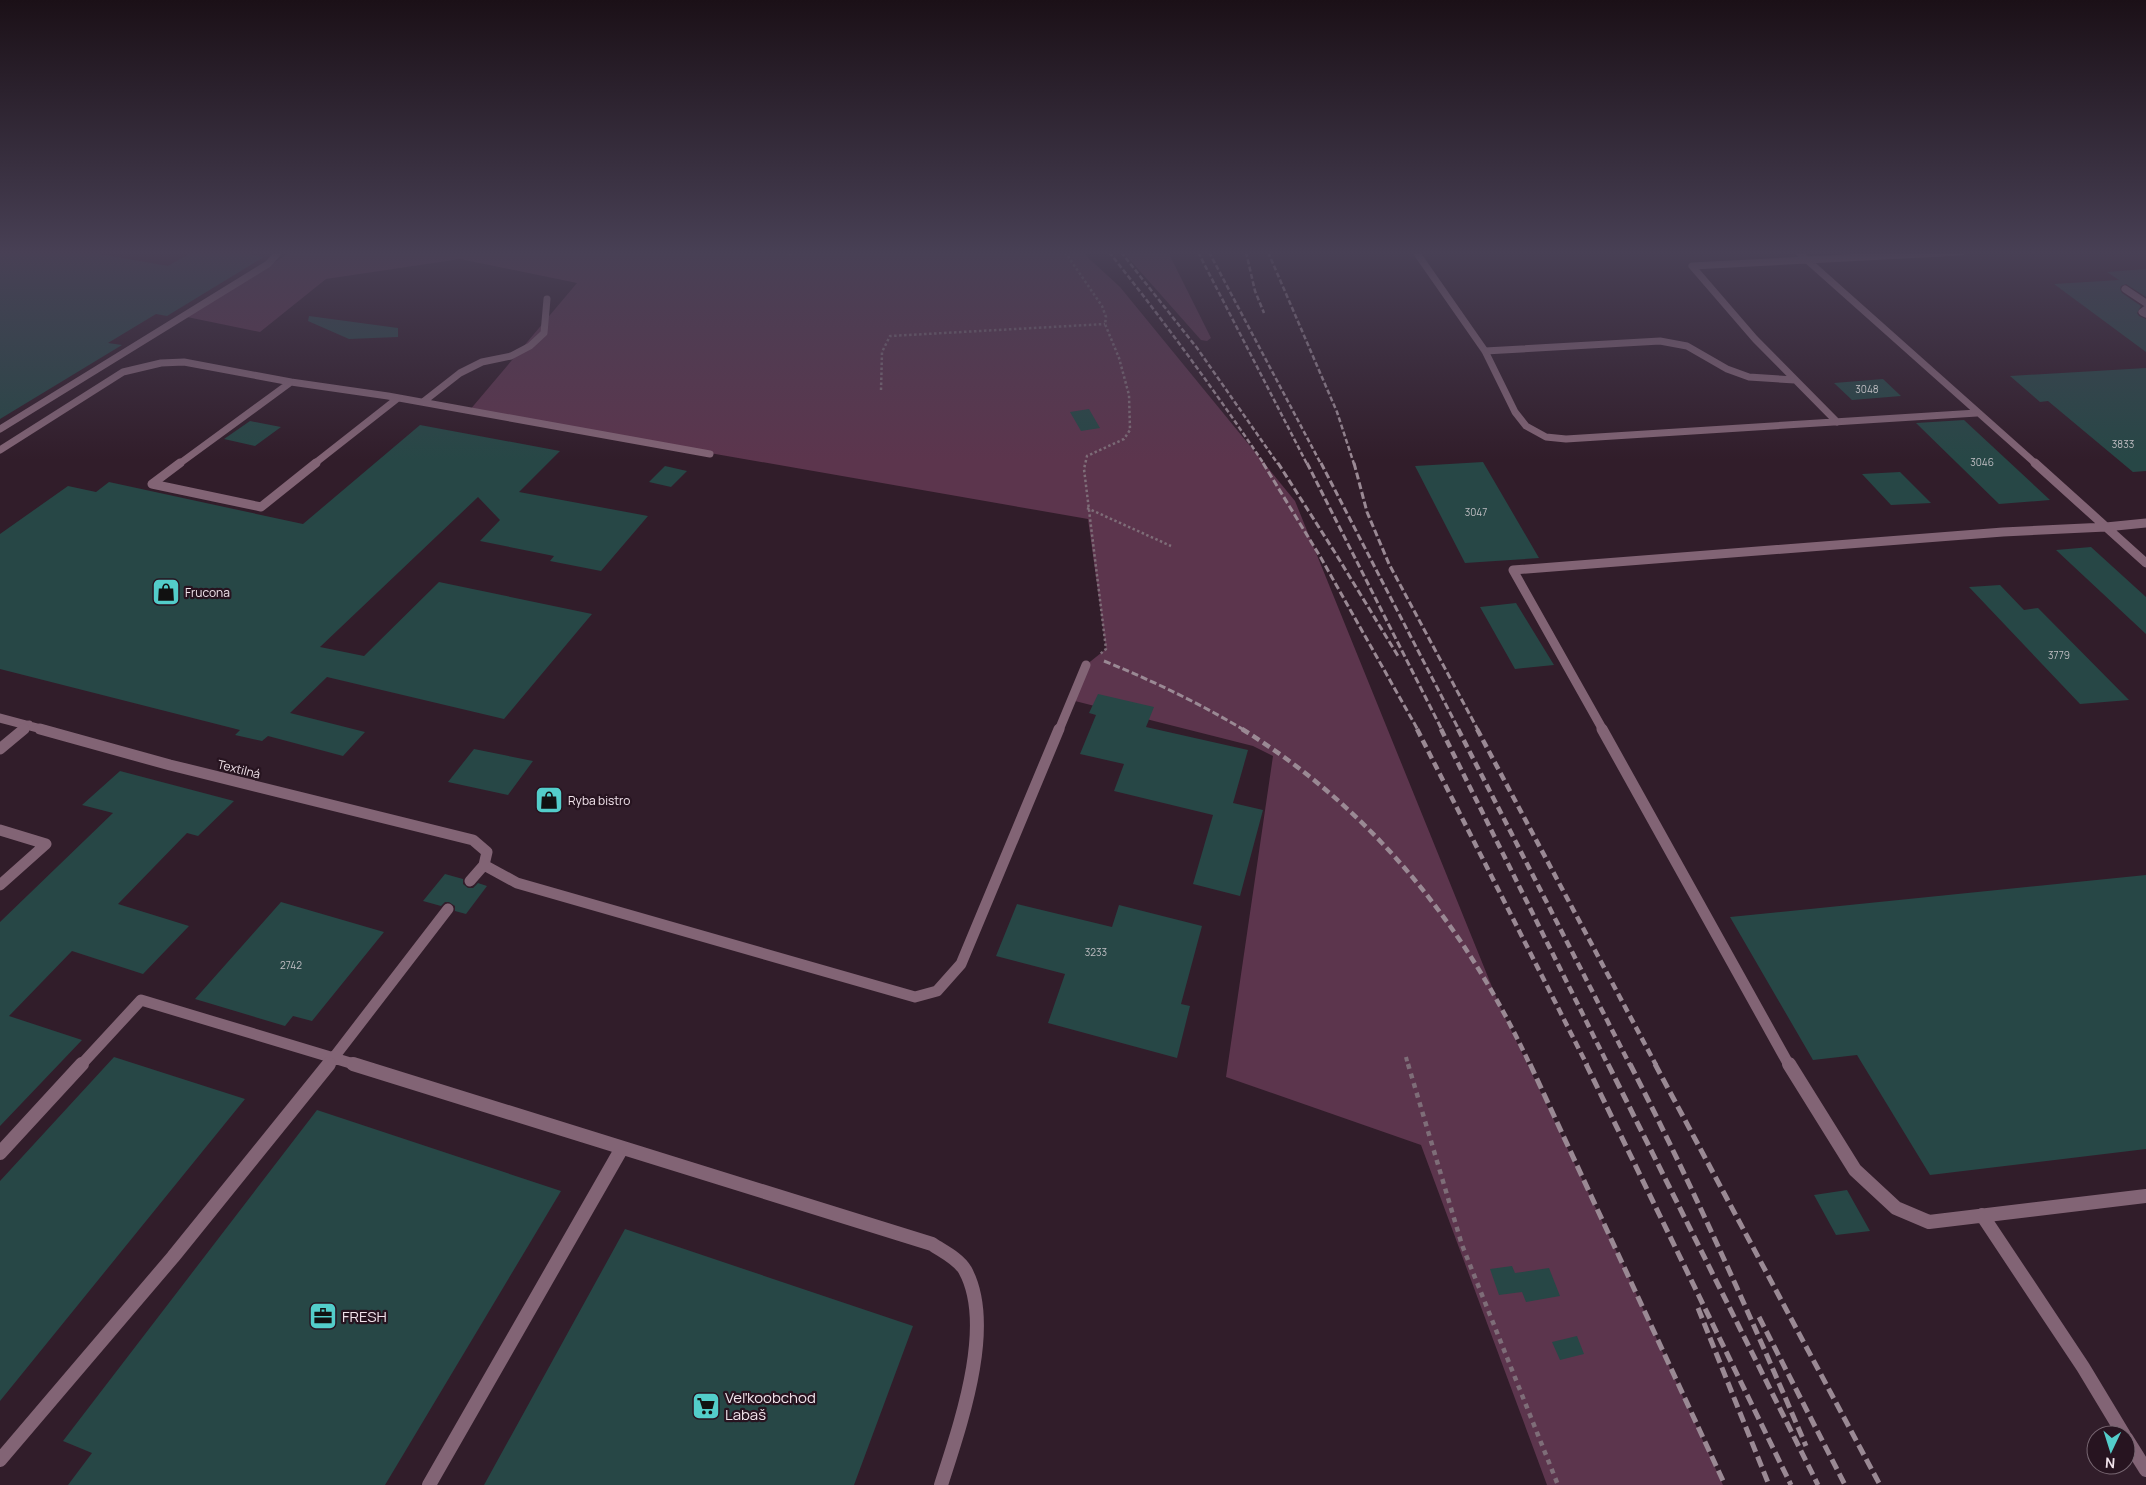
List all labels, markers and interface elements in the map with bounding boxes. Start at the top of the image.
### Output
house number: 3048 [1855,382,1879,396]
house number: 3833 [2112,437,2134,451]
house number: 3046 [1970,455,1994,469]
house number: 3047 [1465,505,1487,519]
shop icon: Frucona [151,577,181,607]
place label: Frucona [185,584,230,601]
house number: 3779 [2048,648,2070,662]
street label: Textilná [216,755,262,783]
shop icon: Ryba bistro [534,785,564,815]
place label: Ryba bistro [568,792,630,809]
house number: 3233 [1085,945,1107,959]
house number: 2742 [280,958,302,972]
office icon: FRESH [308,1301,338,1331]
place label: FRESH [342,1306,387,1327]
place label: Veľkoobchod Labaš [725,1387,816,1425]
supermarket icon: Veľkoobchod Labaš [691,1391,721,1421]
north arrow [2086,1425,2136,1475]
text: N [2104,1454,2116,1473]

